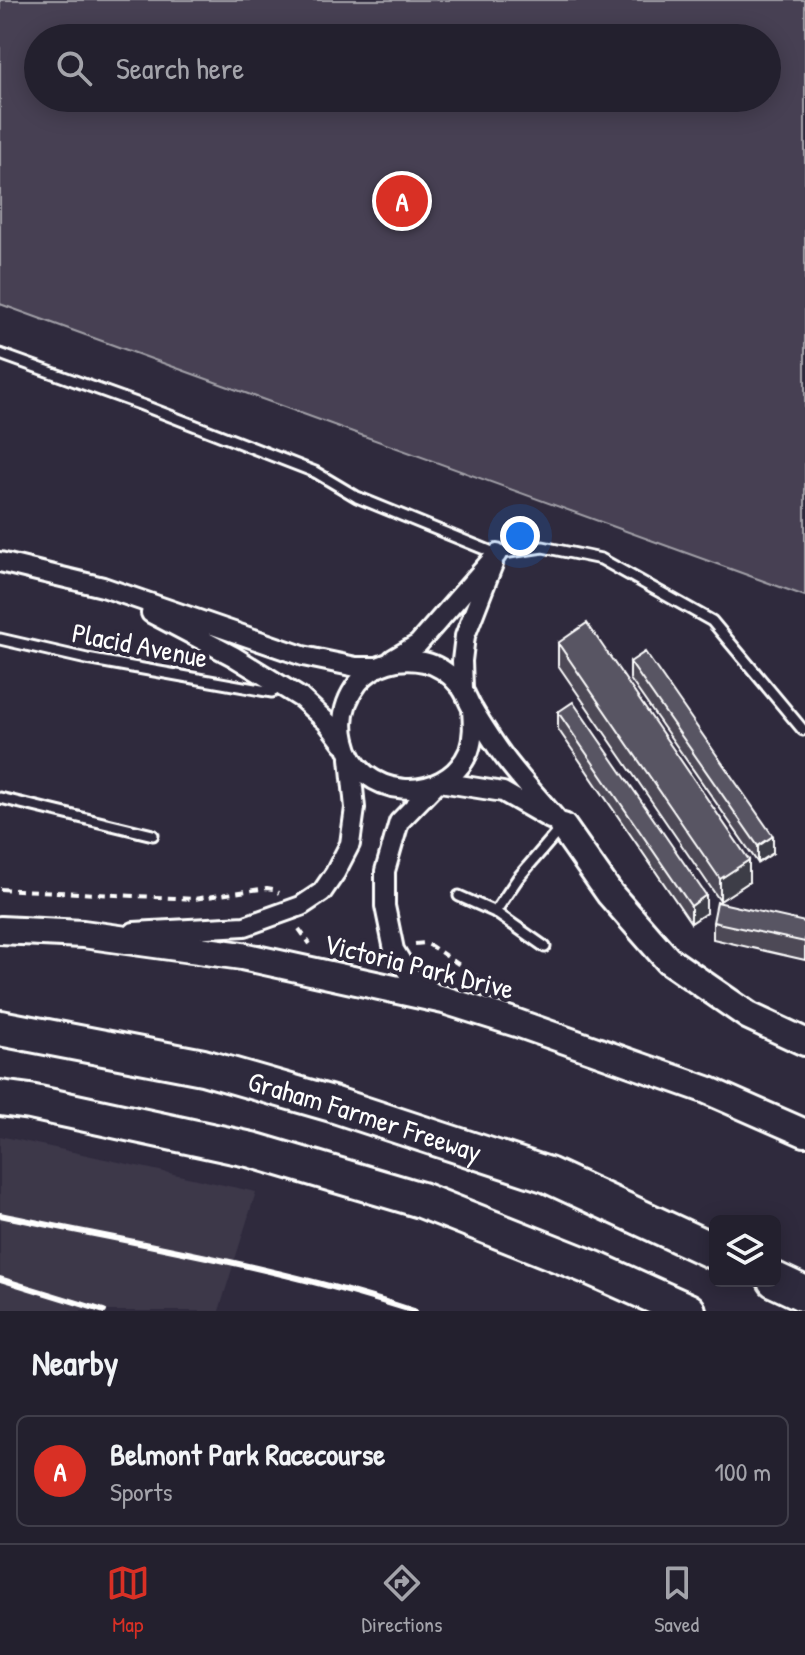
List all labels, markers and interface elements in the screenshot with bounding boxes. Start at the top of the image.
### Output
search box [24,24,781,112]
icon: search [52,46,96,90]
text: Search here [116,48,244,88]
pin: A [376,171,428,231]
your location [500,516,540,556]
street label: Placid Avenue [69,613,211,677]
street label: Victoria Park Drive [320,924,518,1008]
street label: Graham Farmer Freeway [244,1062,487,1171]
map controls [709,1215,781,1287]
button: layers [709,1215,781,1287]
text: Nearby [32,1340,118,1386]
text: Belmont Park Racecourse [110,1434,385,1474]
text: A [54,1454,66,1489]
text: 100 m [715,1454,771,1489]
text: Sports [110,1474,173,1509]
tab: Map [106,1561,150,1639]
tab: Directions [362,1561,443,1639]
tab: Saved [654,1561,699,1639]

